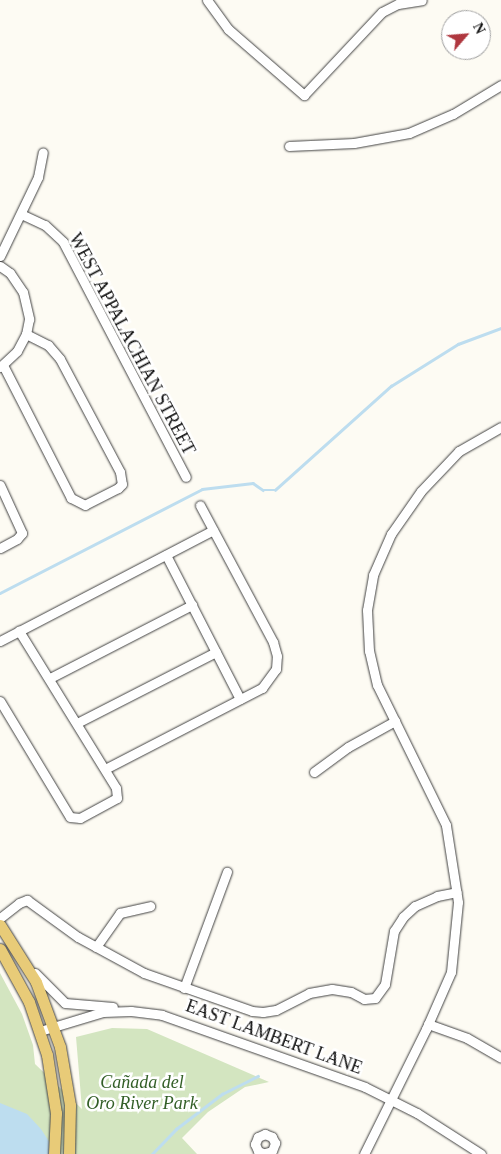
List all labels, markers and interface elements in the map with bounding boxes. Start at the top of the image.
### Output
north arrow [441,10,491,60]
text: N [470,21,488,36]
street label: WEST APPALACHIAN STREET [64,229,200,459]
street label: EAST LAMBERT LANE [182,995,366,1079]
park label: Cañada del Oro River Park [86,1072,198,1114]

